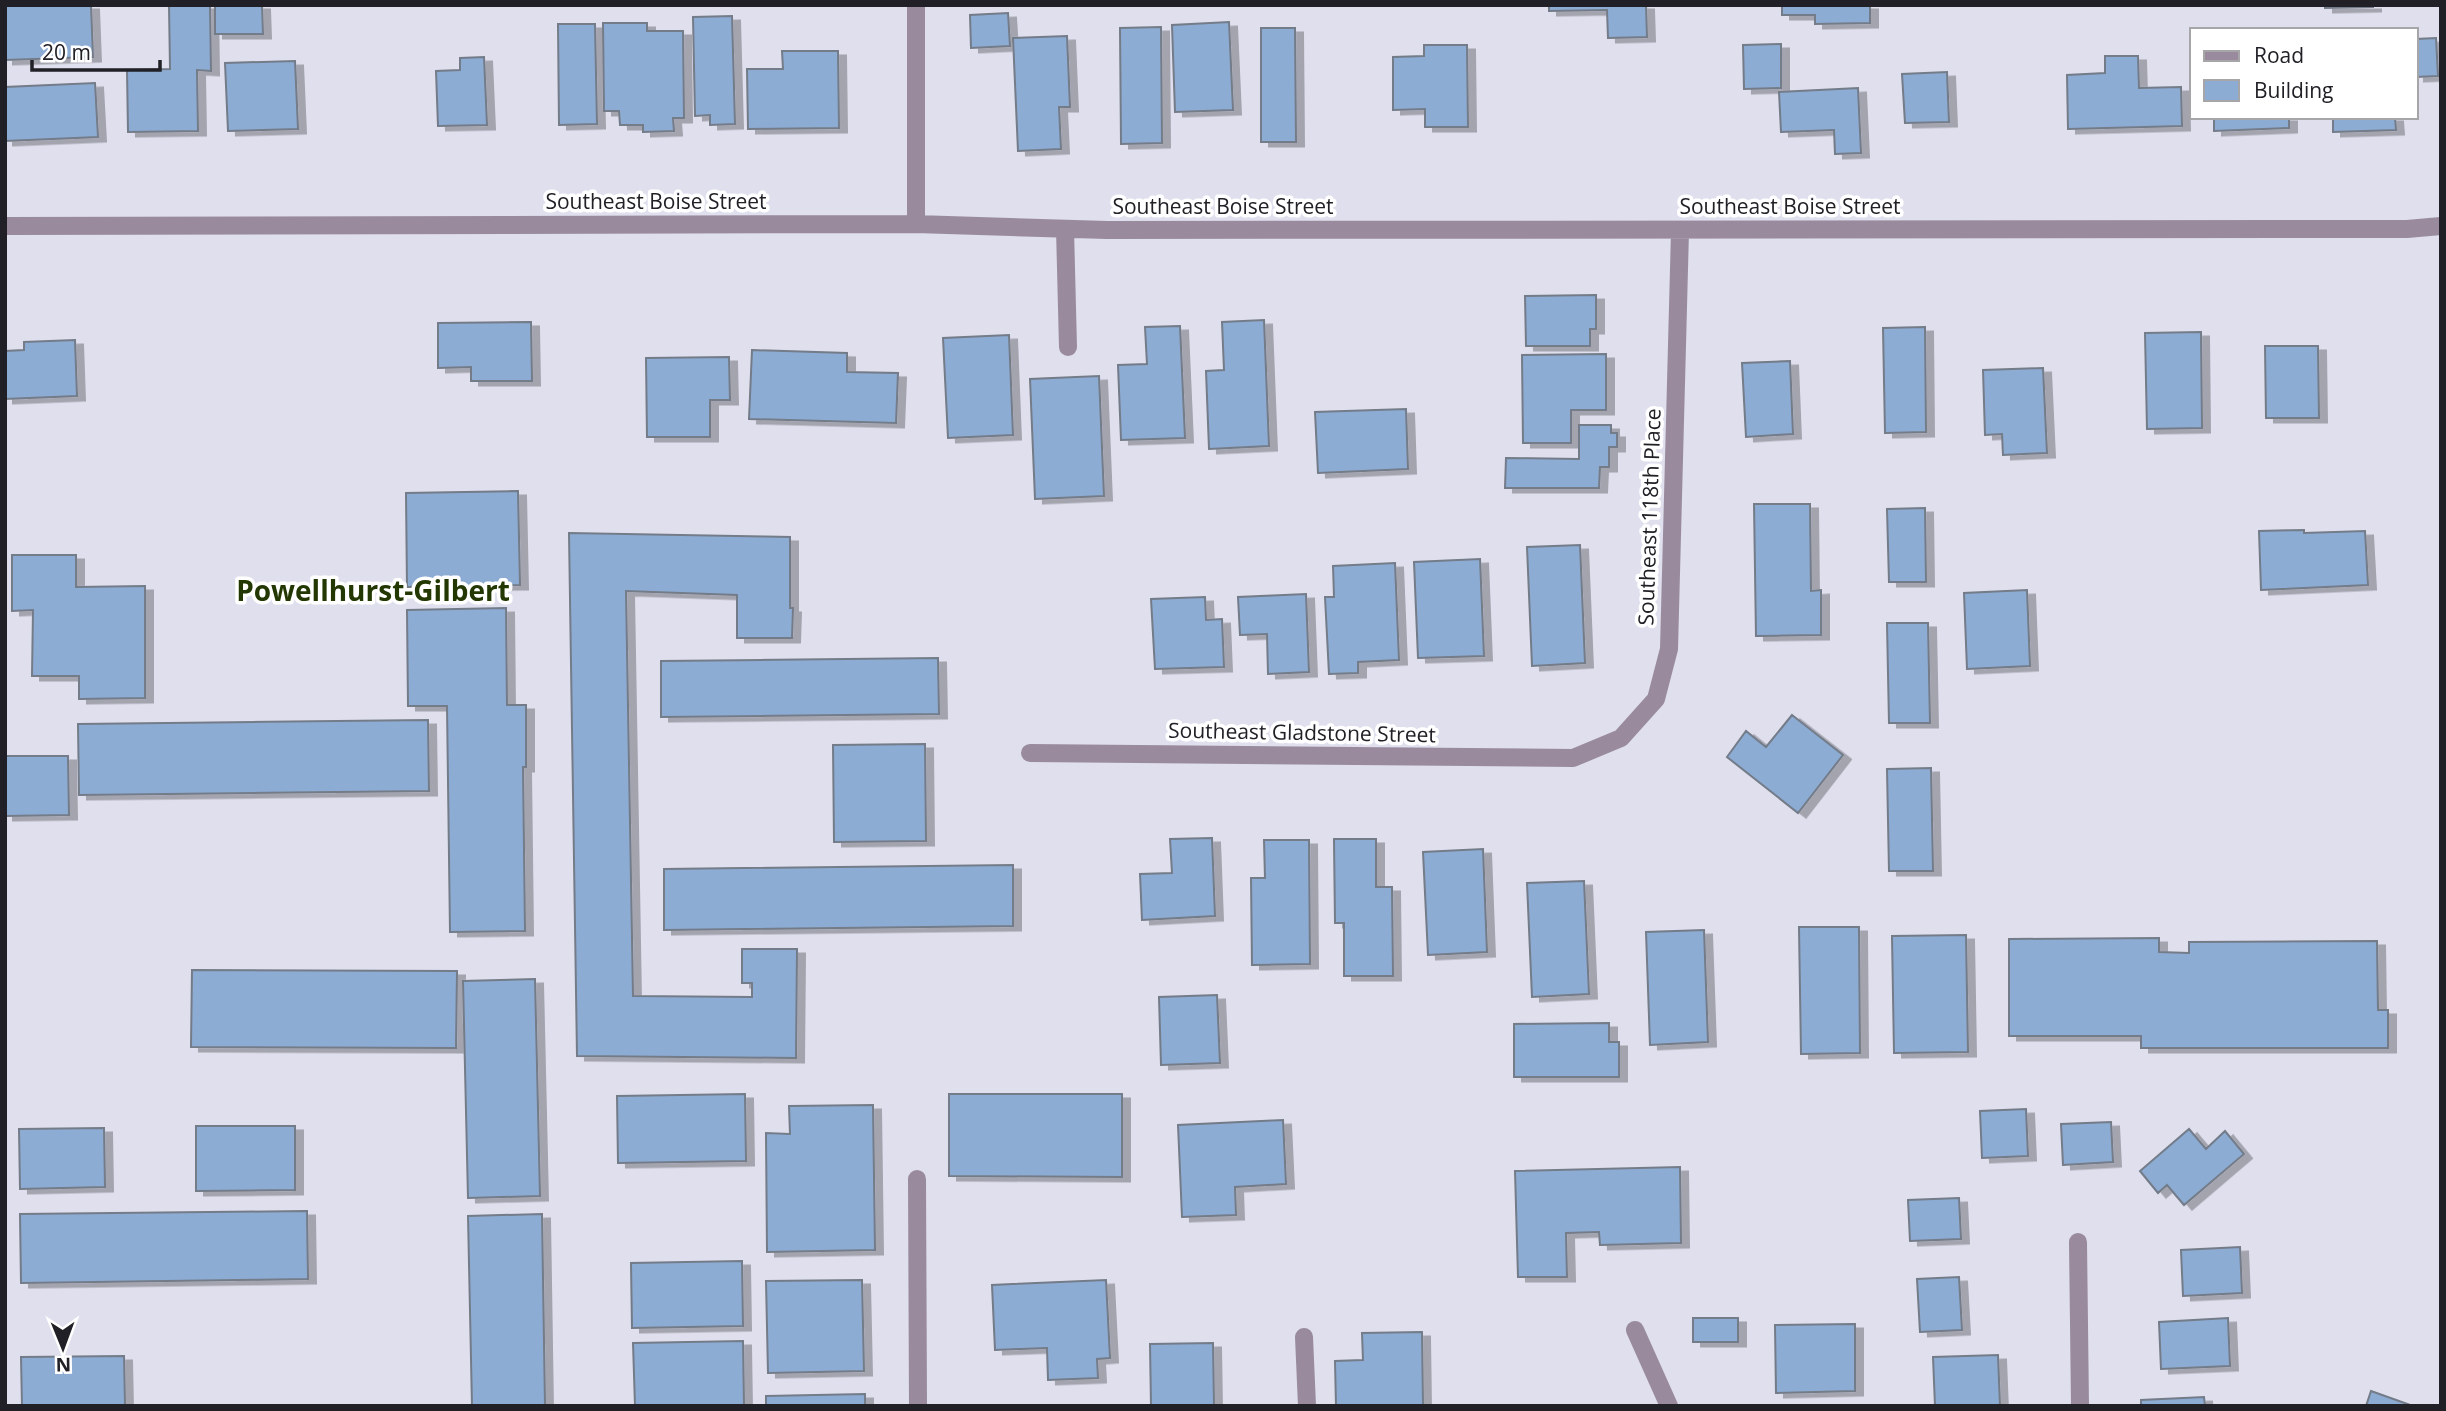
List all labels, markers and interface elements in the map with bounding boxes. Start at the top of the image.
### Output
scale bar [32,28,159,72]
legend [2190,28,2418,119]
text: 20 m [42,38,91,66]
text: Road [2254,41,2304,69]
text: Building [2254,76,2333,104]
street label: Southeast Boise Street [545,187,767,215]
street label: Southeast Boise Street [1112,192,1334,220]
street label: Southeast Boise Street [1679,192,1901,220]
street label: Southeast 118th Place [1631,408,1667,626]
district label: Powellhurst-Gilbert [236,571,510,609]
street label: Southeast Gladstone Street [1168,716,1436,748]
north arrow [28,1313,98,1383]
text: N [55,1352,71,1378]

